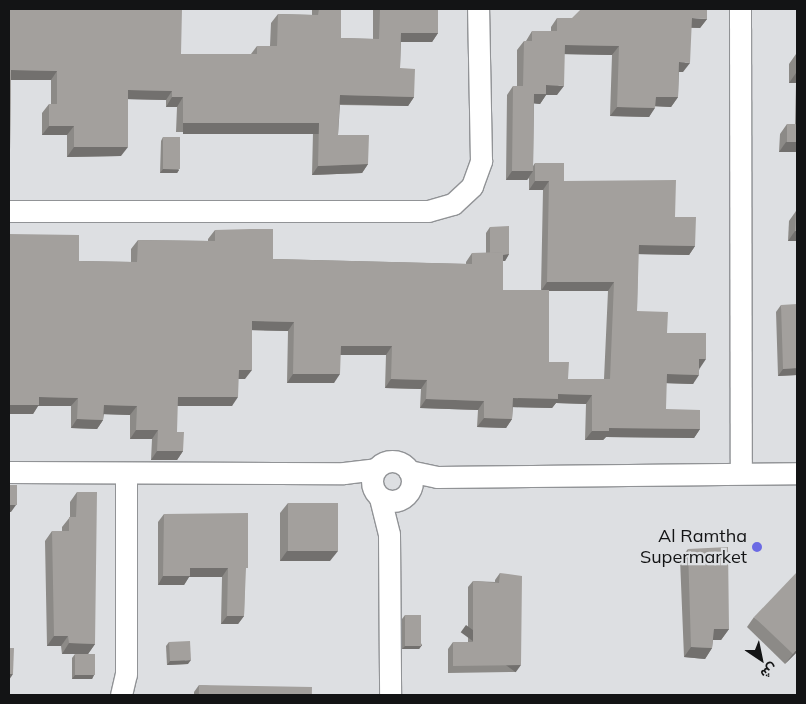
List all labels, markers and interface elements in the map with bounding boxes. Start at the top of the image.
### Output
place label: Al Ramtha Supermarket [640,526,747,568]
marker: Al Ramtha Supermarket [751,541,763,553]
north arrow [736,634,786,684]
text: ش [757,659,781,684]

